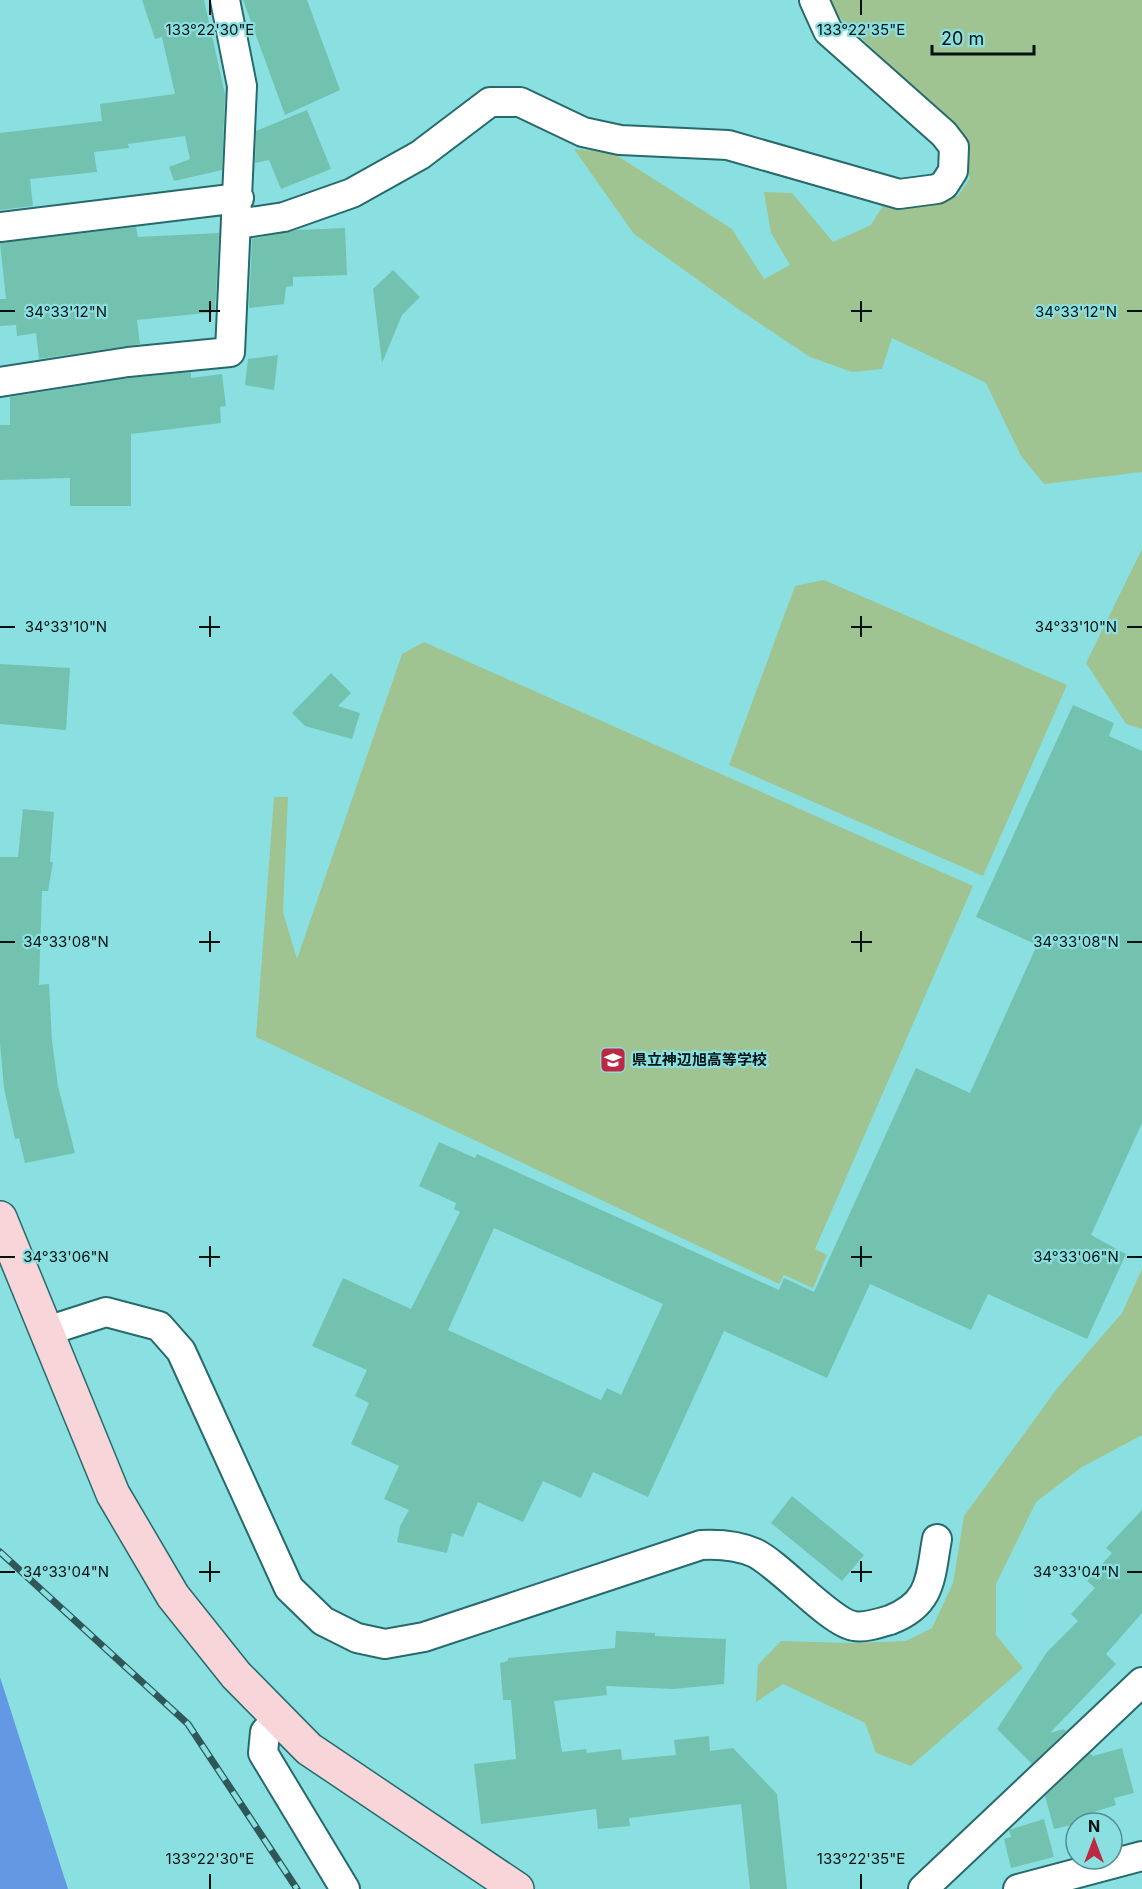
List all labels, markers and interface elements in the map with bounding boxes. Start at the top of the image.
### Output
scale bar [932,18,1034,56]
text: 133°22'30"E [166,20,254,39]
text: 133°22'35"E [817,20,905,39]
text: 20 m [941,28,984,49]
text: 34°33'12"N [25,302,107,321]
text: 34°33'12"N [1035,302,1117,321]
text: 34°33'10"N [25,617,107,636]
text: 34°33'10"N [1035,617,1117,636]
text: 34°33'08"N [23,932,109,951]
text: 34°33'08"N [1033,932,1119,951]
school or university icon: 県立神辺旭高等学校 [598,1045,628,1075]
place label: 県立神辺旭高等学校 [632,1050,767,1069]
text: 34°33'06"N [23,1247,109,1266]
text: 34°33'06"N [1033,1247,1119,1266]
text: 34°33'04"N [23,1562,109,1581]
text: 34°33'04"N [1033,1562,1119,1581]
north arrow [1064,1811,1124,1871]
text: N [1088,1816,1100,1836]
text: 133°22'30"E [166,1849,254,1868]
text: 133°22'35"E [817,1849,905,1868]

